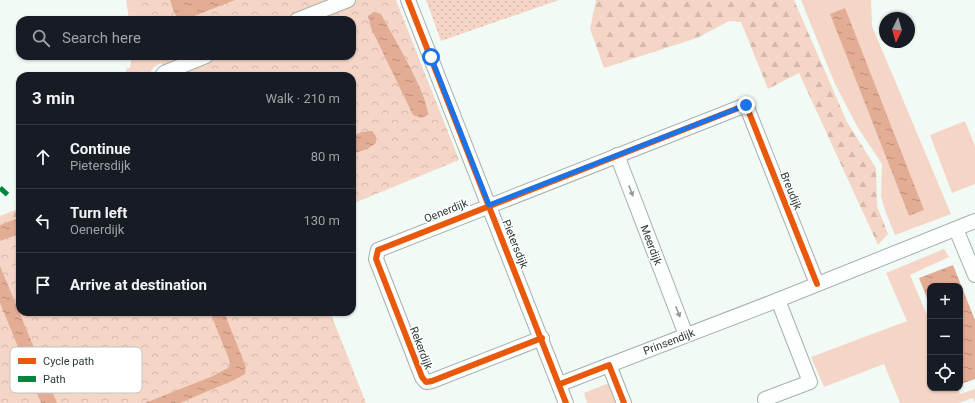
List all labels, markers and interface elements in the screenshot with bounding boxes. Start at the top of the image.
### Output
north arrow [879,12,915,48]
search box [16,16,356,60]
icon: search [30,27,52,49]
text: Search here [62,29,141,47]
route start [422,48,440,66]
text: 3 min [32,88,75,108]
text: Walk · 210 m [265,91,340,106]
route end [737,96,755,114]
text: Continue [70,140,131,158]
icon: ahead [32,146,54,168]
text: 80 m [311,149,340,164]
text: Pietersdijk [70,158,131,173]
street label: Breudijk [778,170,805,212]
one-way arrow [628,185,634,197]
street label: Oenerdijk [422,196,470,226]
text: Turn left [70,204,127,222]
icon: left [32,210,54,232]
text: 130 m [303,213,340,228]
street label: Pietersdijk [499,218,531,271]
text: Oenerdijk [70,222,124,237]
street label: Meerdijk [637,223,665,267]
icon: arrive [32,274,54,296]
text: Arrive at destination [70,276,207,294]
map controls [927,283,963,391]
button: + [927,283,963,319]
one-way arrow [675,307,681,319]
button: − [927,319,963,355]
street label: Rekerdijk [407,325,435,372]
street label: Prinsendijk [641,326,697,358]
legend [10,347,142,393]
text: Cycle path [43,355,94,368]
button: locate [927,355,963,391]
text: Path [43,373,66,386]

